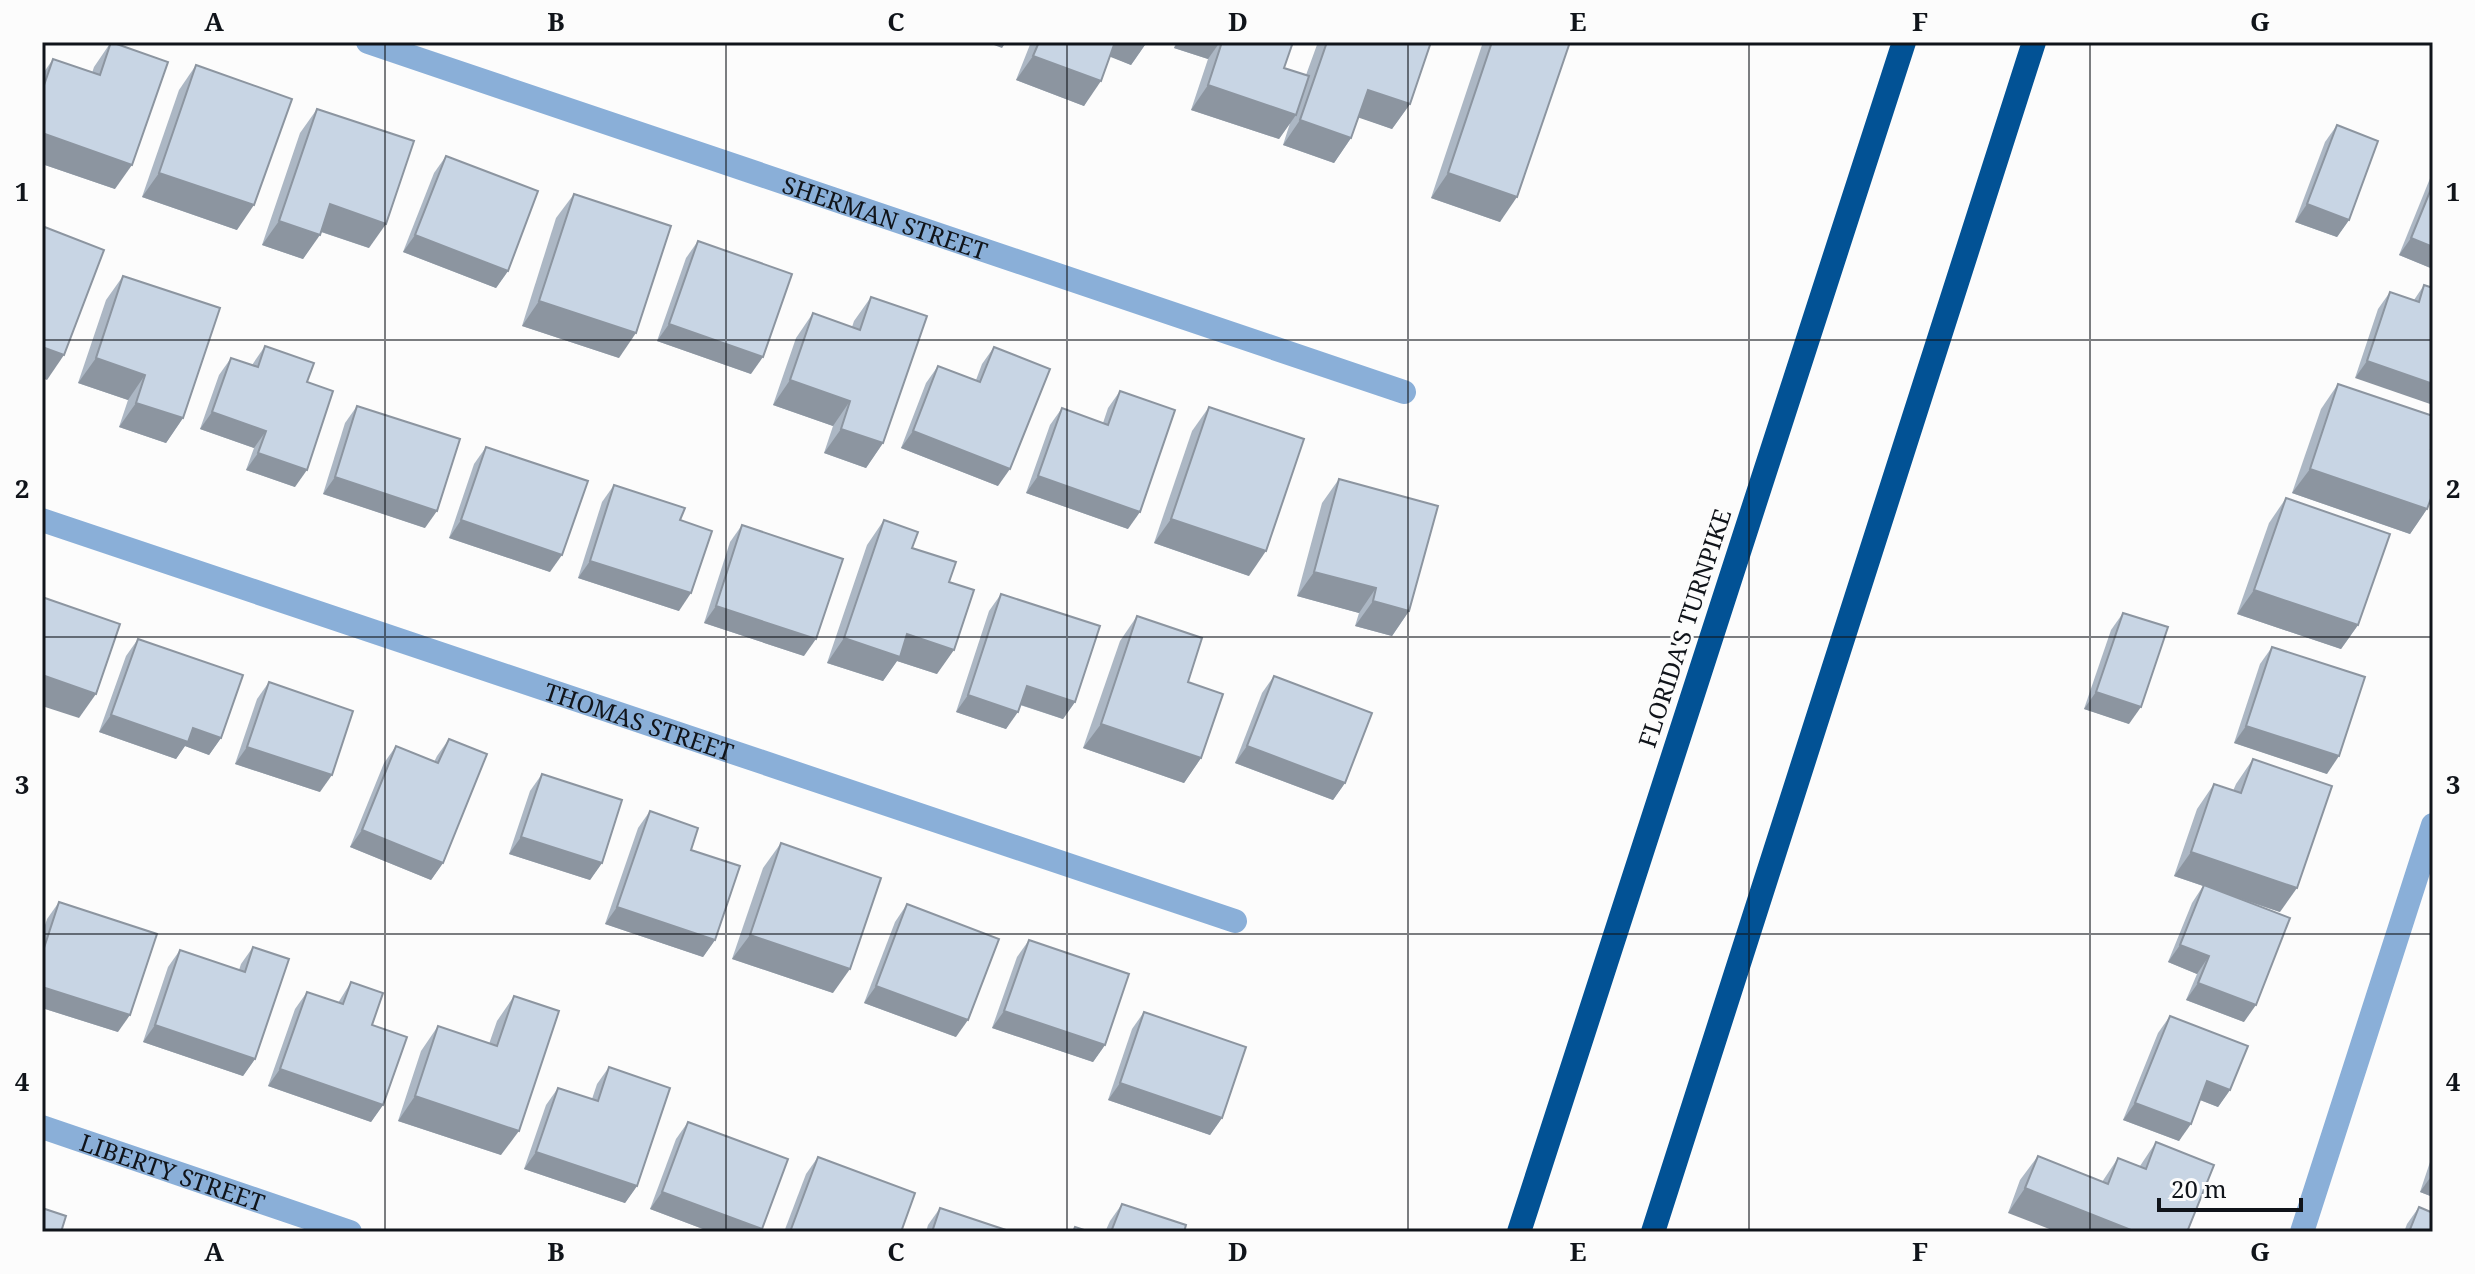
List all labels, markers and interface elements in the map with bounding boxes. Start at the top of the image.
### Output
text: A [204,3,224,39]
text: B [547,3,565,39]
text: C [887,3,905,39]
text: D [1228,3,1248,39]
text: E [1570,3,1587,39]
text: F [1912,3,1928,39]
text: G [2250,3,2270,39]
street label: SHERMAN STREET [778,167,992,267]
text: 1 [15,173,29,209]
text: 1 [2446,173,2460,209]
text: 2 [15,470,29,506]
text: 2 [2446,470,2460,506]
street label: FLORIDA'S TURNPIKE [1630,504,1738,752]
street label: THOMAS STREET [540,674,739,768]
text: 3 [15,766,29,802]
text: 3 [2446,766,2460,802]
text: 4 [15,1063,30,1099]
text: 4 [2446,1063,2461,1099]
street label: LIBERTY STREET [76,1125,270,1218]
scale bar [2159,1162,2301,1212]
text: 20 m [2171,1172,2227,1205]
text: A [204,1233,224,1269]
text: B [547,1233,565,1269]
text: C [887,1233,905,1269]
text: D [1228,1233,1248,1269]
text: E [1570,1233,1587,1269]
text: F [1912,1233,1928,1269]
text: G [2250,1233,2270,1269]

